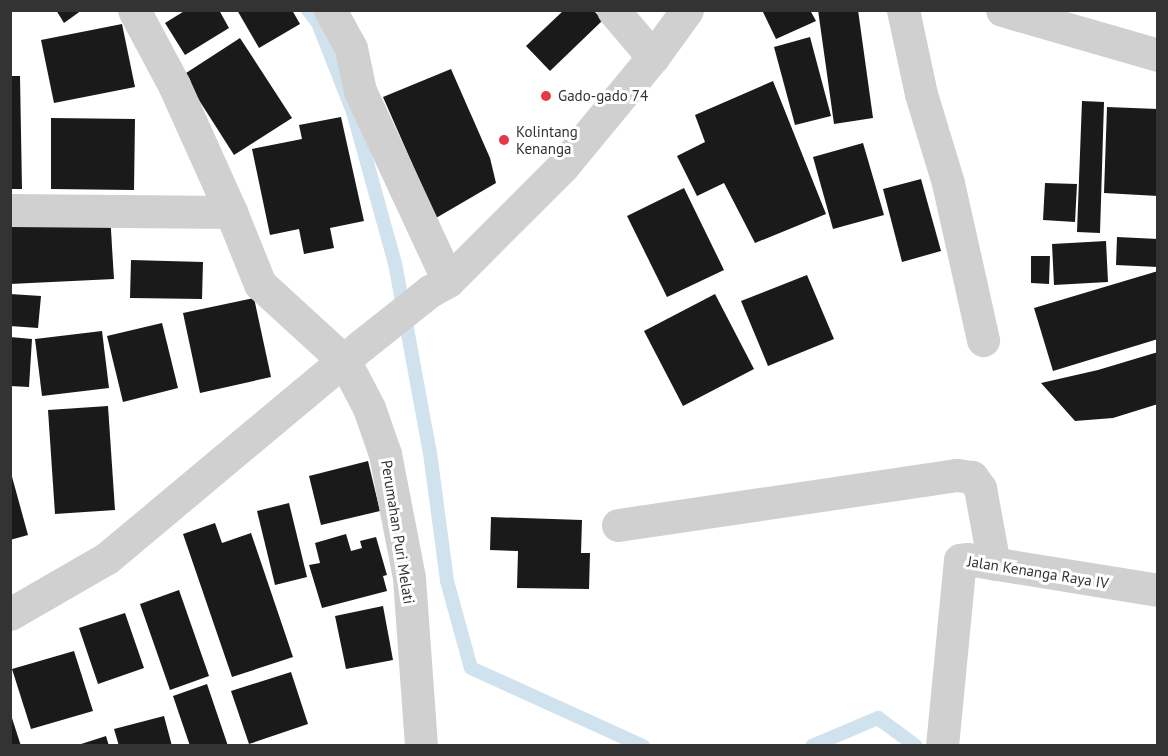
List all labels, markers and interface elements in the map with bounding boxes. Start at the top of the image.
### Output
place label: Gado-gado 74 [558,87,648,105]
marker: Gado-gado 74 [539,89,553,103]
place label: Kolintang Kenanga [516,122,578,157]
marker: Kolintang Kenanga [497,133,511,147]
street label: Perumahan Puri Melati [378,459,418,605]
street label: Jalan Kenanga Raya IV [966,552,1110,592]

